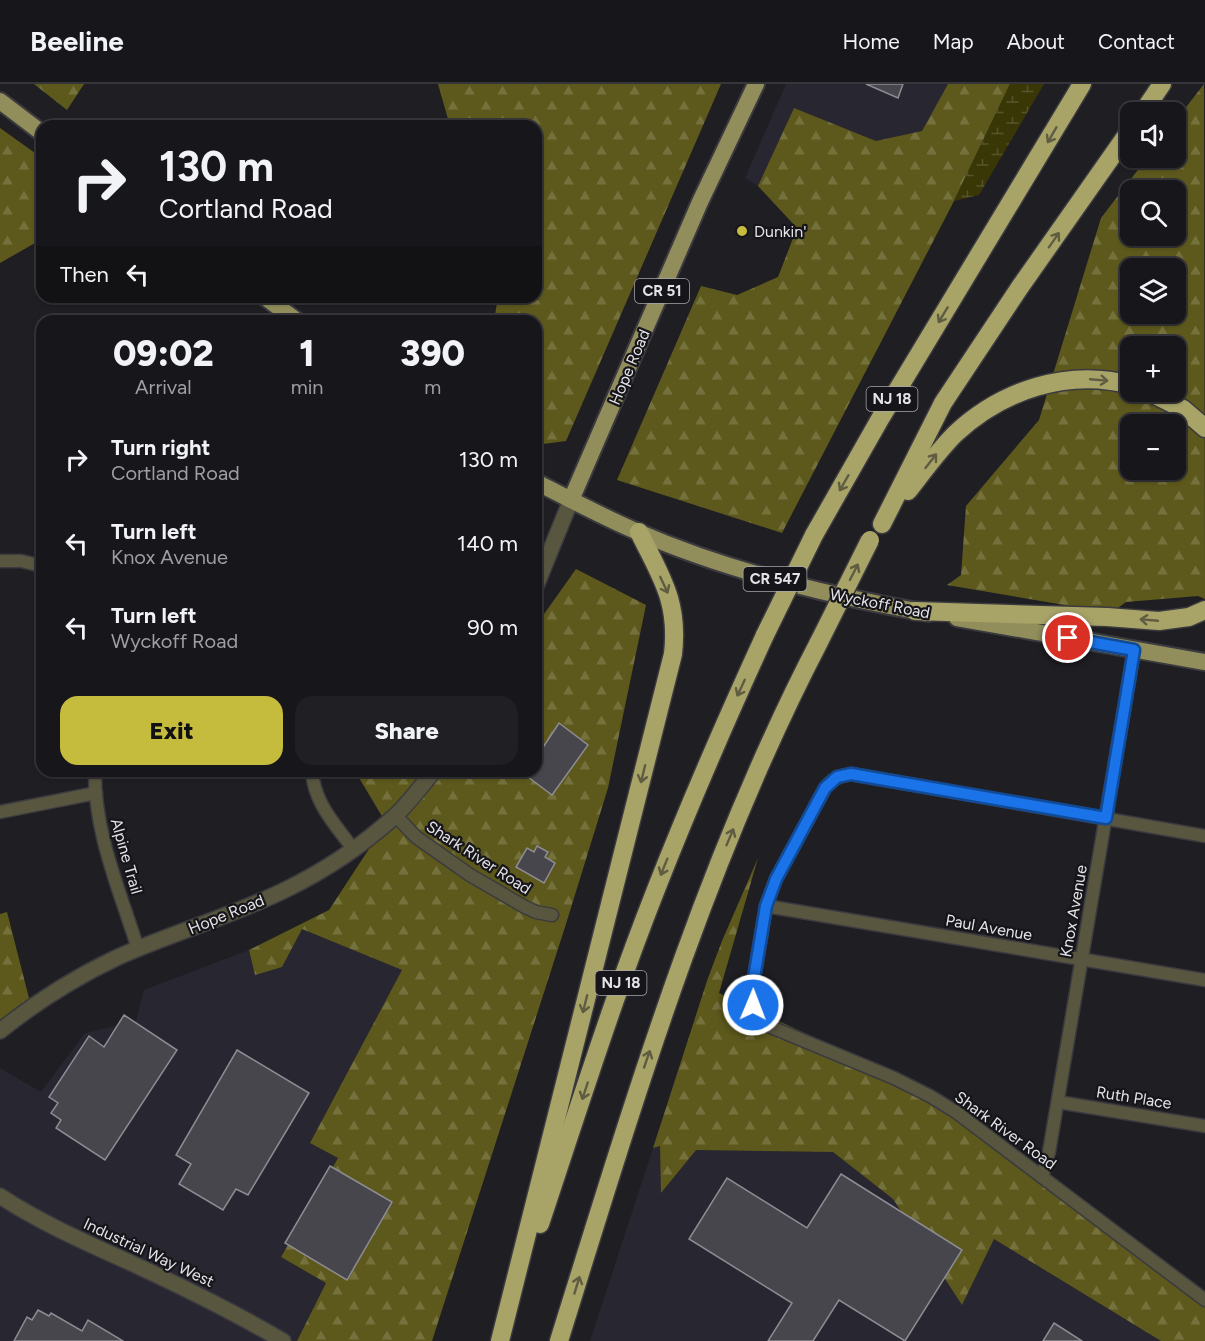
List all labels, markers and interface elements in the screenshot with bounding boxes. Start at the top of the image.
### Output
text: Beeline [30,24,124,58]
text: Home [843,29,900,54]
text: Map [933,29,974,54]
text: About [1007,29,1065,54]
text: Contact [1098,29,1175,54]
map controls [1120,102,1186,480]
button: sound [1120,102,1186,168]
one-way arrow [1046,125,1057,143]
text: 130 m [159,141,274,192]
icon: right [60,144,138,222]
button: search [1120,180,1186,246]
text: Cortland Road [159,192,333,225]
place label: Dunkin' [754,222,806,241]
marker: Dunkin' [735,224,749,238]
one-way arrow [1048,232,1060,248]
icon: left [121,258,154,291]
button: layers [1120,258,1186,324]
text: Then [60,261,109,288]
road number: CR 51 [635,279,689,303]
one-way arrow [937,306,949,323]
street label: Hope Road [605,327,654,408]
text: 09:02 [113,332,214,375]
text: 1 [299,332,315,375]
text: 390 [400,332,465,375]
button: + [1120,336,1186,402]
text: Arrival [135,375,192,399]
text: min [291,375,323,399]
text: m [424,375,441,399]
one-way arrow [1089,375,1109,386]
road number: NJ 18 [866,387,918,411]
button: − [1120,414,1186,480]
text: Turn right [111,434,210,461]
icon: right [60,443,93,476]
text: 130 m [459,446,518,473]
one-way arrow [925,454,938,470]
text: Cortland Road [111,461,240,485]
one-way arrow [838,474,850,491]
text: Turn left [111,518,197,545]
icon: left [60,527,93,560]
text: 140 m [457,530,518,557]
text: Knox Avenue [111,545,228,569]
one-way arrow [848,564,860,582]
road number: CR 547 [744,567,806,591]
one-way arrow [659,575,671,593]
street label: Wyckoff Road [828,584,932,623]
text: Turn left [111,602,197,629]
icon: left [60,611,93,644]
pin [1042,612,1093,663]
text: 90 m [467,614,518,641]
one-way arrow [1139,614,1159,625]
icon: arrive [1051,621,1084,654]
text: Wyckoff Road [111,629,238,653]
one-way arrow [734,679,745,697]
button: Exit [60,696,283,765]
button: Share [295,696,518,765]
one-way arrow [636,765,648,784]
street label: Alpine Trail [107,816,146,896]
street label: Shark River Road [423,817,535,898]
one-way arrow [726,828,737,846]
one-way arrow [658,858,669,876]
street label: Knox Avenue [1056,863,1091,959]
street label: Hope Road [185,891,267,938]
street label: Paul Avenue [944,911,1034,945]
road number: NJ 18 [596,971,646,995]
position arrow [721,973,785,1037]
one-way arrow [578,994,590,1013]
one-way arrow [643,1050,654,1069]
one-way arrow [578,1081,589,1100]
street label: Ruth Place [1095,1082,1173,1113]
street label: Shark River Road [951,1087,1060,1174]
street label: Industrial Way West [80,1214,217,1291]
one-way arrow [572,1276,583,1295]

